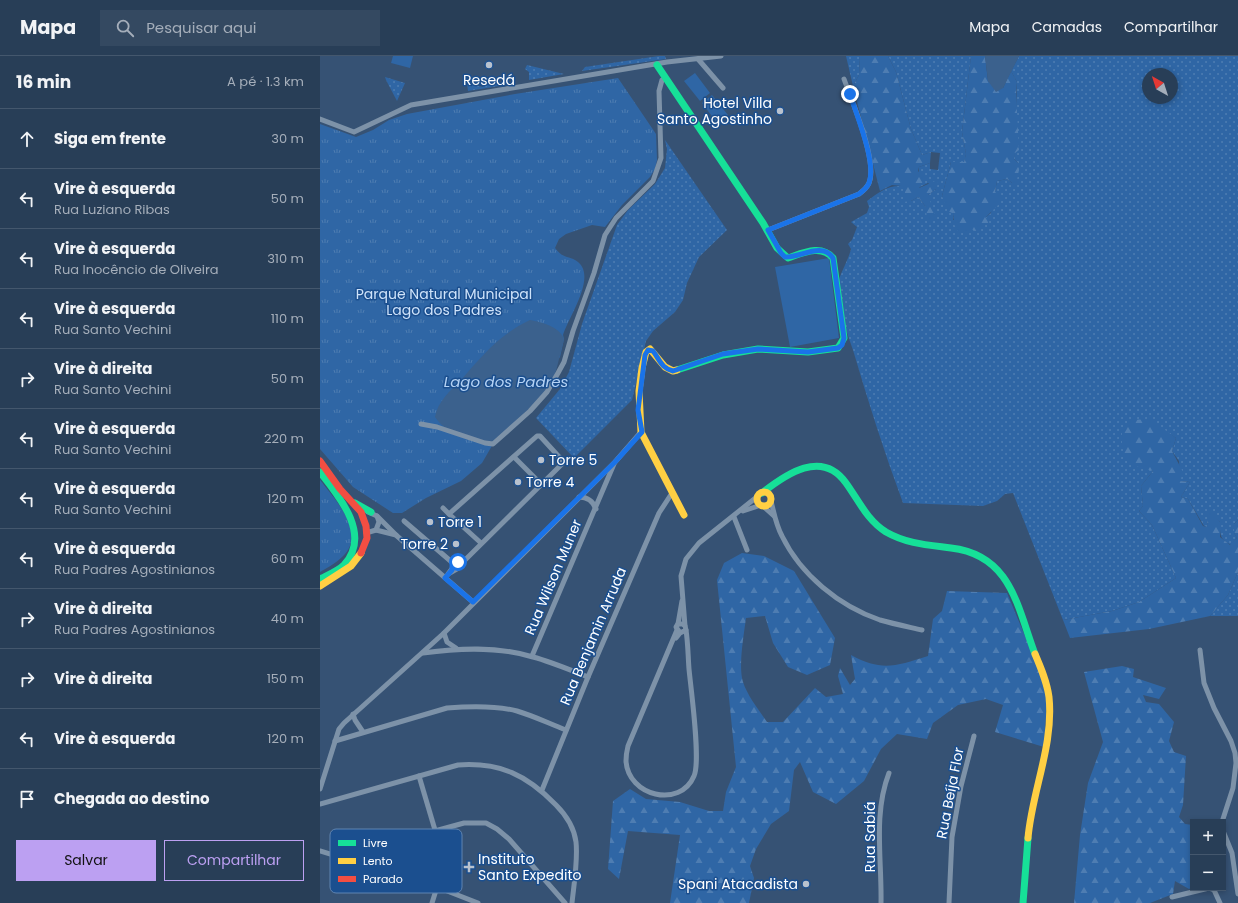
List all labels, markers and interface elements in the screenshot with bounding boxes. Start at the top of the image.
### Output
search box [100,10,380,46]
text: Mapa [20,14,76,41]
icon: search [114,17,136,39]
text: Pesquisar aqui [146,17,257,38]
text: Mapa [969,17,1010,37]
text: Camadas [1032,17,1102,37]
text: Compartilhar [1124,17,1218,37]
marker: Resedá [484,60,494,70]
north arrow [1142,68,1178,104]
text: 16 min [16,70,71,94]
place label: Resedá [463,70,515,90]
text: A pé · 1.3 km [227,72,304,91]
route end [841,85,859,103]
place label: Hotel Villa Santo Agostinho [657,93,772,129]
marker: Hotel Villa Santo Agostinho [775,106,785,116]
icon: ahead [16,128,38,150]
text: Siga em frente [54,128,166,149]
text: 30 m [271,129,304,148]
text: Vire à esquerda [54,178,176,199]
icon: left [16,188,38,210]
text: 50 m [271,189,304,208]
text: Rua Luziano Ribas [54,200,170,219]
text: Vire à esquerda [54,238,176,259]
icon: left [16,248,38,270]
text: 310 m [267,249,304,268]
text: Rua Inocêncio de Oliveira [54,260,219,279]
park label: Parque Natural Municipal Lago dos Padres [356,284,532,320]
text: Vire à esquerda [54,298,176,319]
icon: left [16,308,38,330]
text: 110 m [271,309,304,328]
text: Rua Santo Vechini [54,320,172,339]
text: Vire à direita [54,358,153,379]
icon: right [16,368,38,390]
text: 50 m [271,369,304,388]
water label: Lago dos Padres [444,371,568,392]
text: Rua Santo Vechini [54,380,172,399]
text: Vire à esquerda [54,418,176,439]
icon: left [16,428,38,450]
text: 220 m [264,429,304,448]
text: Rua Santo Vechini [54,440,172,459]
place label: Torre 5 [549,450,597,470]
marker: Torre 5 [536,455,546,465]
place label: Torre 4 [526,472,574,492]
marker: Torre 4 [513,477,523,487]
text: Vire à esquerda [54,478,176,499]
icon: left [16,488,38,510]
text: 120 m [267,489,304,508]
text: Rua Santo Vechini [54,500,172,519]
place label: Torre 1 [438,512,482,532]
street label: Rua Wilson Muner [520,516,586,638]
marker: Torre 1 [425,517,435,527]
place label: Torre 2 [401,534,448,554]
text: Vire à esquerda [54,538,176,559]
marker: Torre 2 [451,539,461,549]
icon: left [16,548,38,570]
text: 60 m [271,549,304,568]
route start [449,553,467,571]
text: Rua Padres Agostinianos [54,560,215,579]
street label: Rua Benjamin Arruda [555,564,631,708]
text: Vire à direita [54,598,153,619]
icon: right [16,608,38,630]
text: 40 m [271,609,304,628]
text: Rua Padres Agostinianos [54,620,215,639]
icon: right [16,668,38,690]
text: Vire à direita [54,668,153,689]
text: 150 m [267,669,304,688]
icon: left [16,728,38,750]
text: Vire à esquerda [54,728,176,749]
text: 120 m [267,729,304,748]
street label: Rua Beíja Flor [931,746,969,840]
icon: arrive [16,788,38,810]
text: Chegada ao destino [54,788,210,809]
street label: Rua Sabiá [860,802,880,872]
map controls [1190,819,1226,891]
button: + [1190,819,1226,855]
legend [330,829,462,893]
text: Livre [363,835,388,851]
button: Salvar [16,840,156,881]
button: Compartilhar [164,840,304,881]
place label: Instituto Santo Expedito [478,849,581,885]
text: Lento [363,853,393,869]
button: − [1190,855,1226,891]
marker: Instituto Santo Expedito [463,861,475,873]
text: Parado [363,871,403,887]
place label: Spani Atacadista [678,874,798,894]
marker: Spani Atacadista [801,879,811,889]

